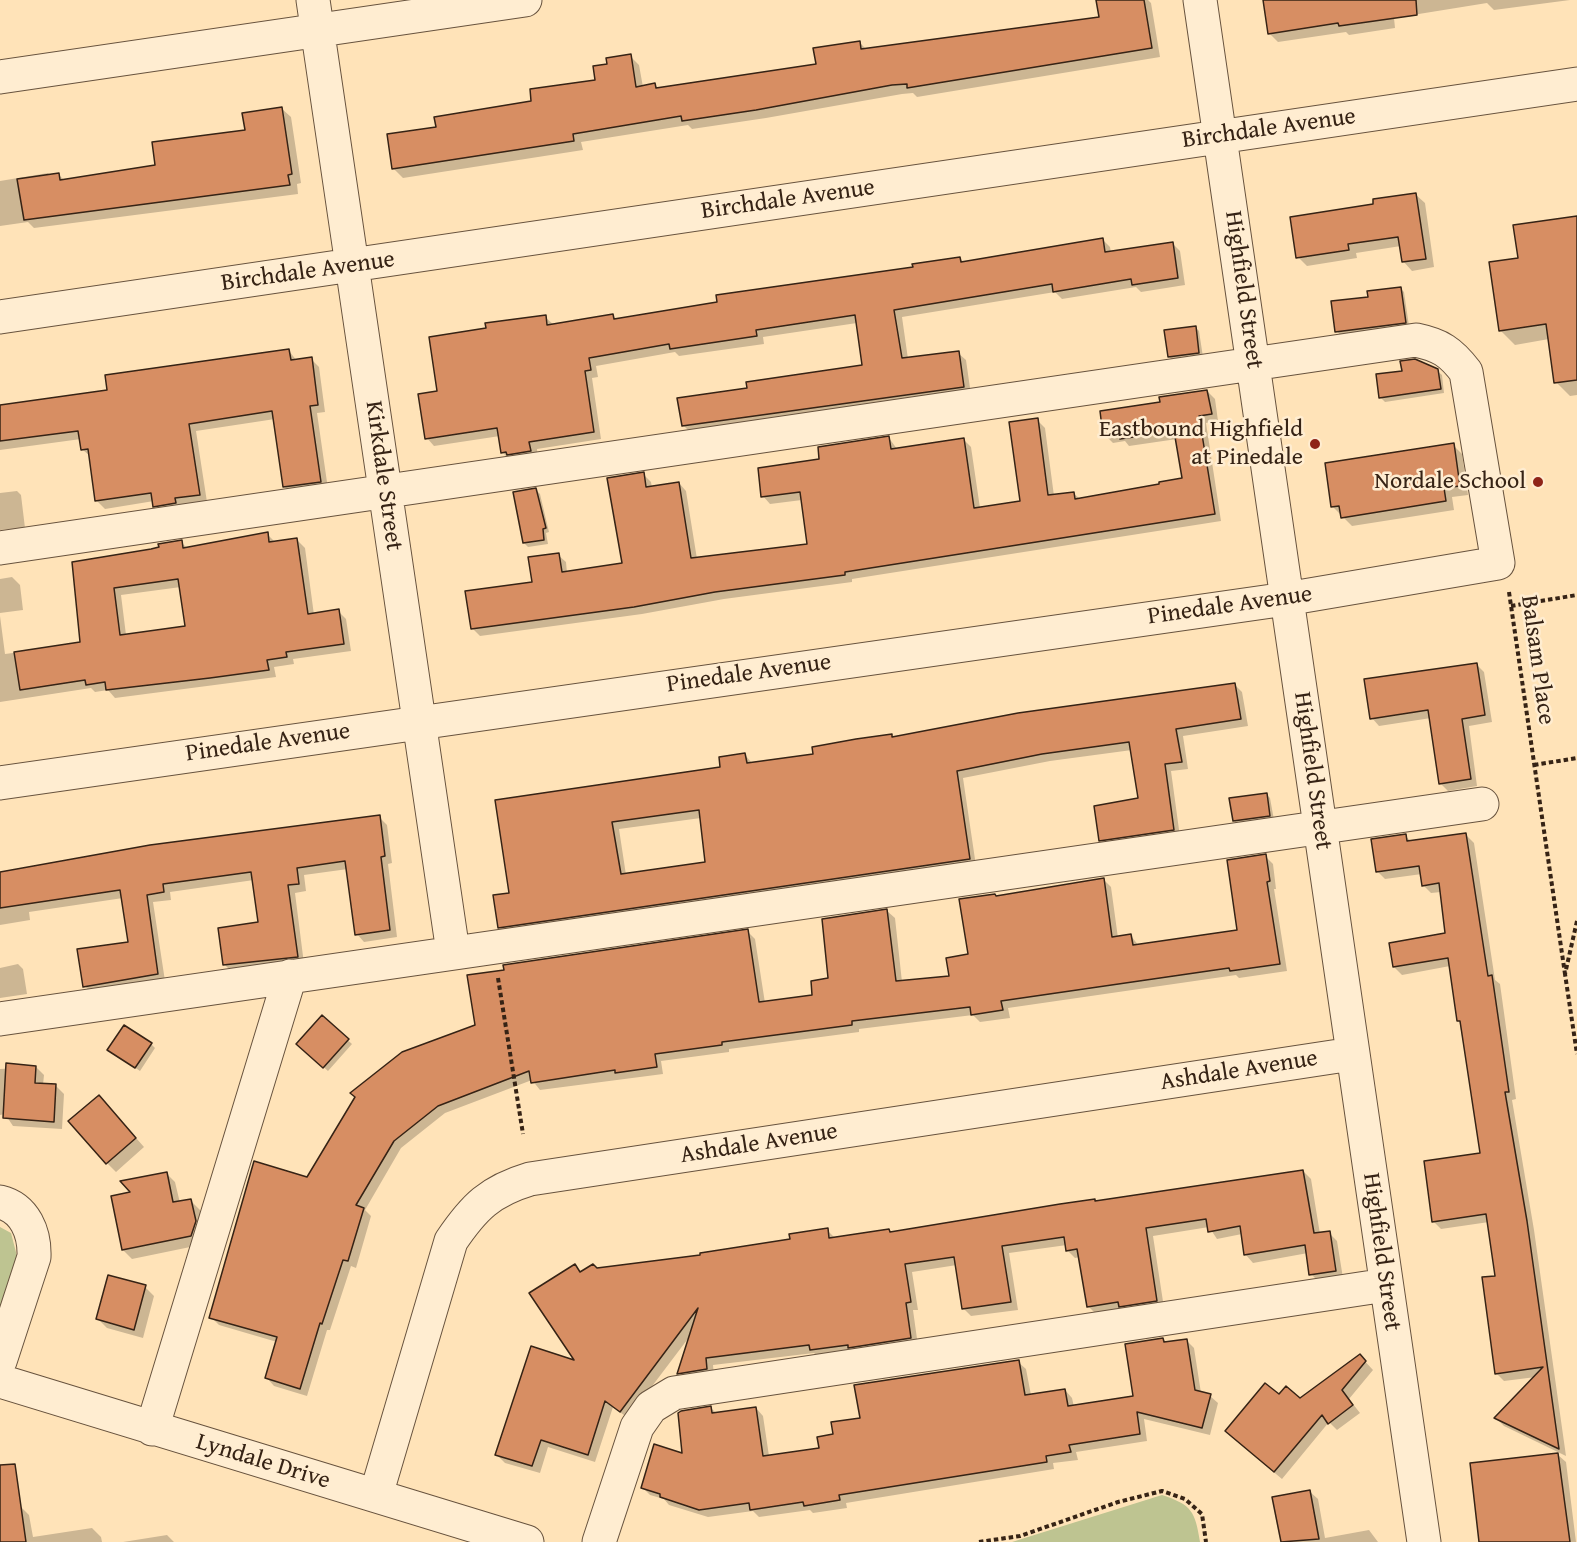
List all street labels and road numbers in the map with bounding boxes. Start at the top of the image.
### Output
street label: Birchdale Avenue [1180,103,1358,155]
street label: Birchdale Avenue [699,174,877,226]
street label: Highfield Street [1218,209,1268,371]
street label: Birchdale Avenue [219,246,397,298]
street label: Kirkdale Street [358,399,408,553]
street label: Pinedale Avenue [1146,580,1314,632]
street label: Balsam Place [1514,593,1560,727]
street label: Pinedale Avenue [665,648,833,700]
street label: Highfield Street [1287,690,1337,852]
street label: Pinedale Avenue [184,717,352,769]
street label: Ashdale Avenue [1158,1044,1320,1098]
street label: Ashdale Avenue [678,1117,840,1171]
street label: Highfield Street [1356,1171,1406,1333]
street label: Lyndale Drive [193,1428,333,1496]

